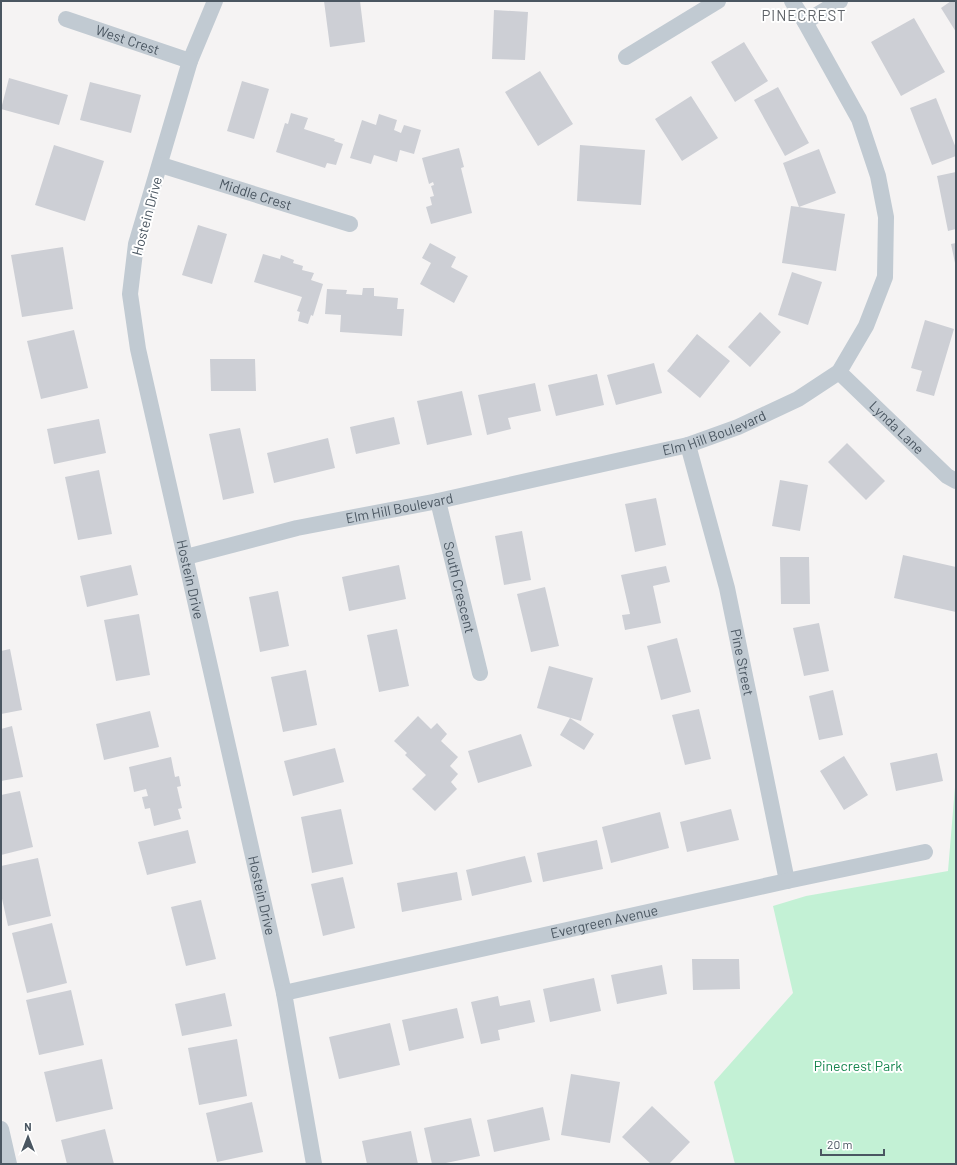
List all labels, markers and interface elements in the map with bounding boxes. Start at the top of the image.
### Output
district label: PINECREST [761,6,847,24]
street label: West Crest [94,21,162,58]
street label: Hostein Drive [128,175,165,257]
street label: Middle Crest [217,175,294,213]
street label: Lynda Lane [866,397,928,457]
street label: Elm Hill Boulevard [661,406,768,458]
street label: Elm Hill Boulevard [344,489,455,526]
street label: Hostein Drive [173,538,208,621]
street label: South Crescent [440,540,479,635]
street label: Pine Street [728,627,758,697]
street label: Hostein Drive [245,854,280,937]
street label: Evergreen Avenue [549,901,659,941]
park label: Pinecrest Park [814,1057,902,1074]
north arrow [8,1117,48,1157]
text: N [24,1120,32,1133]
scale bar [821,1131,884,1157]
text: 20 m [827,1137,853,1151]

